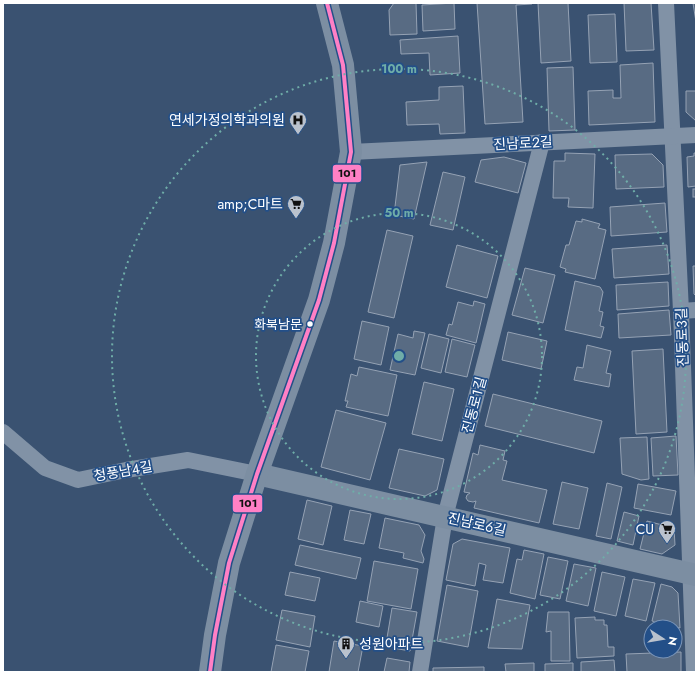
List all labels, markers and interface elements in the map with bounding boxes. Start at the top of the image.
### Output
text: 100 m [381,60,417,78]
place label: 연세가정의학과의원 [169,110,285,130]
hospital icon: 연세가정의학과의원 [288,110,308,135]
street label: 진남로2길 [493,131,553,155]
line badge: 101 [332,164,362,183]
text: 101 [338,165,356,181]
place label: amp;C마트 [217,194,283,214]
supermarket icon: amp;C마트 [286,194,306,219]
text: 50 m [384,204,414,222]
street label: 진동로3길 [671,307,693,367]
place label: 화북남문 [254,315,302,334]
marker: 화북남문 [305,319,315,329]
centre of rings [392,349,406,363]
street label: 진동로1길 [457,374,491,436]
street label: 청풍남4길 [92,456,154,486]
line badge: 101 [232,494,263,513]
text: 101 [239,495,257,511]
street label: 진남로6길 [446,508,508,540]
place label: CU [636,519,654,539]
supermarket icon: CU [657,519,677,544]
north arrow [643,619,683,659]
building icon: 성원아파트 [336,634,356,659]
place label: 성원아파트 [359,634,424,654]
text: N [664,635,682,647]

